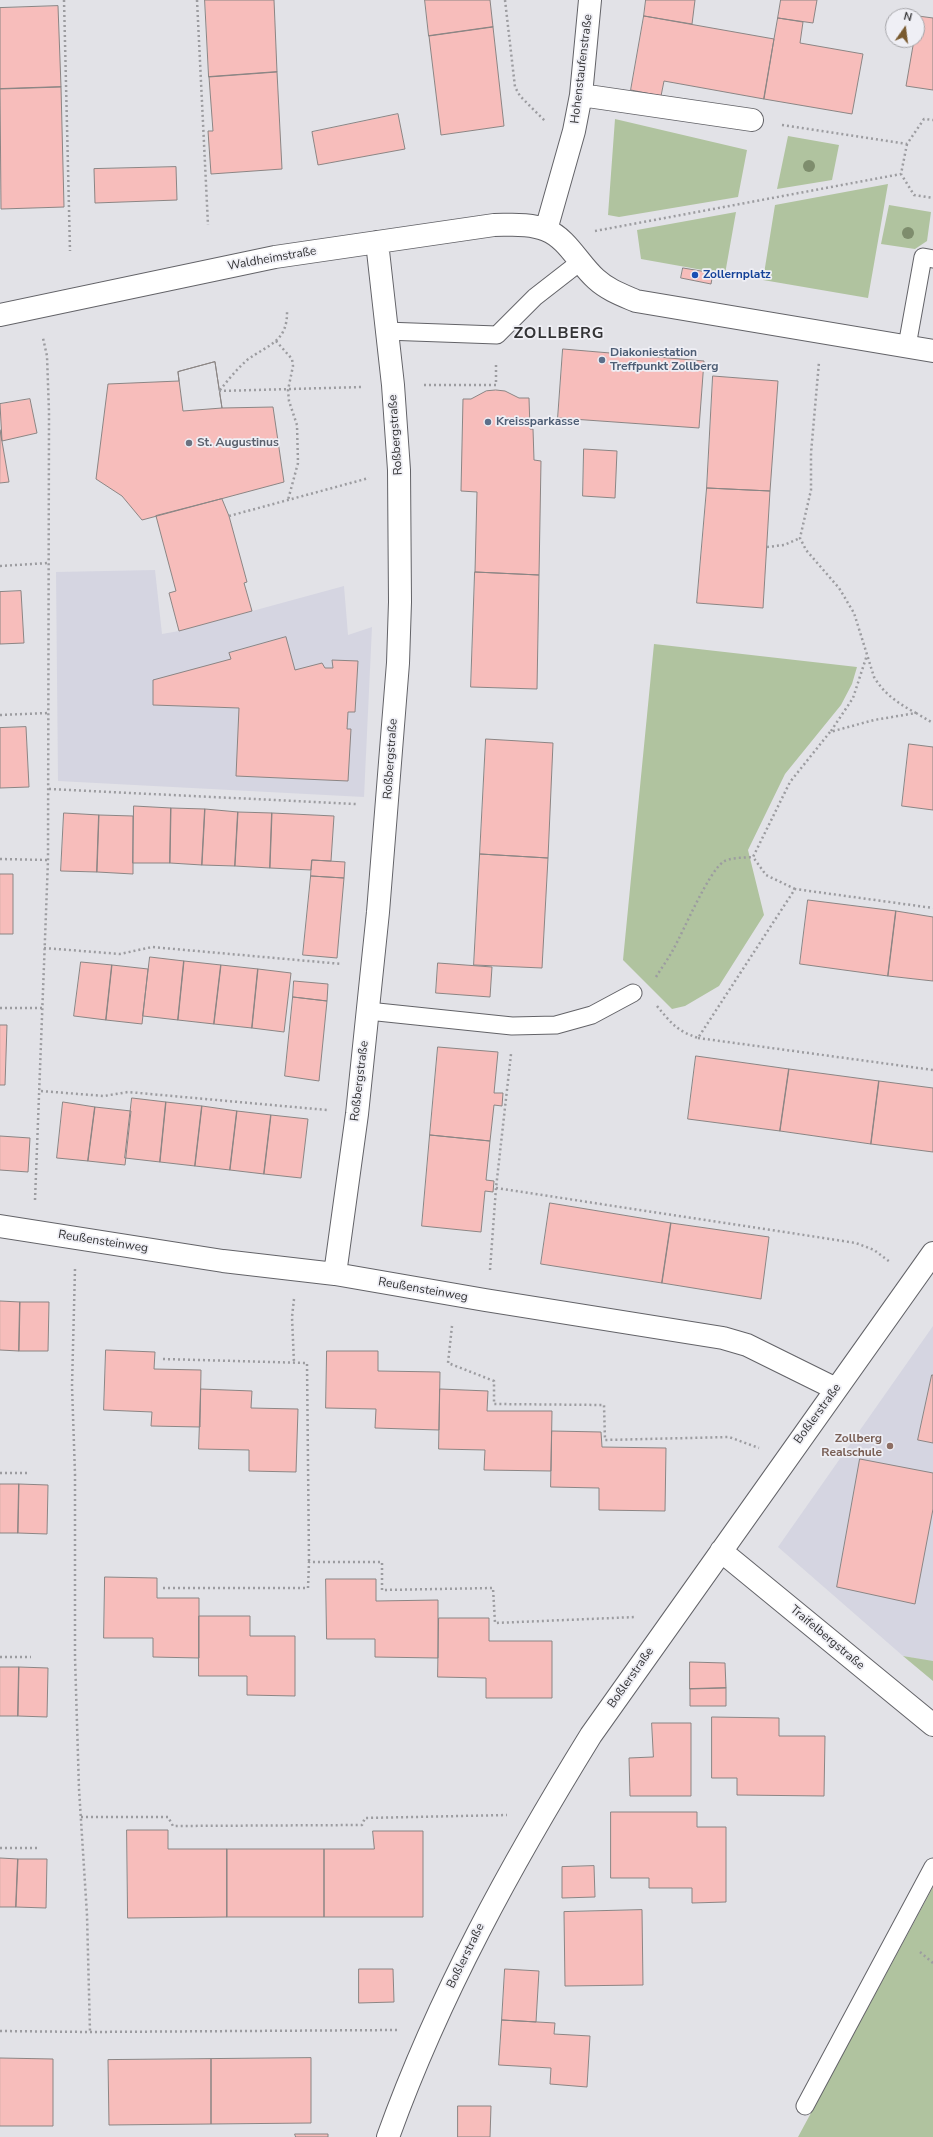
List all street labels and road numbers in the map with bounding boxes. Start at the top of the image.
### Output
street label: Hohenstaufenstraße [568,13,596,125]
street label: Waldheimstraße [226,244,318,274]
street label: Roßbergstraße [386,394,406,476]
street label: Roßbergstraße [381,718,401,800]
street label: Roßbergstraße [348,1040,372,1122]
street label: Reußensteinweg [57,1228,149,1256]
street label: Reußensteinweg [377,1275,469,1305]
street label: Boßlerstraße [791,1381,845,1447]
street label: Traifelbergstraße [787,1603,867,1673]
street label: Boßlerstraße [605,1645,657,1711]
street label: Boßlerstraße [444,1921,488,1991]

